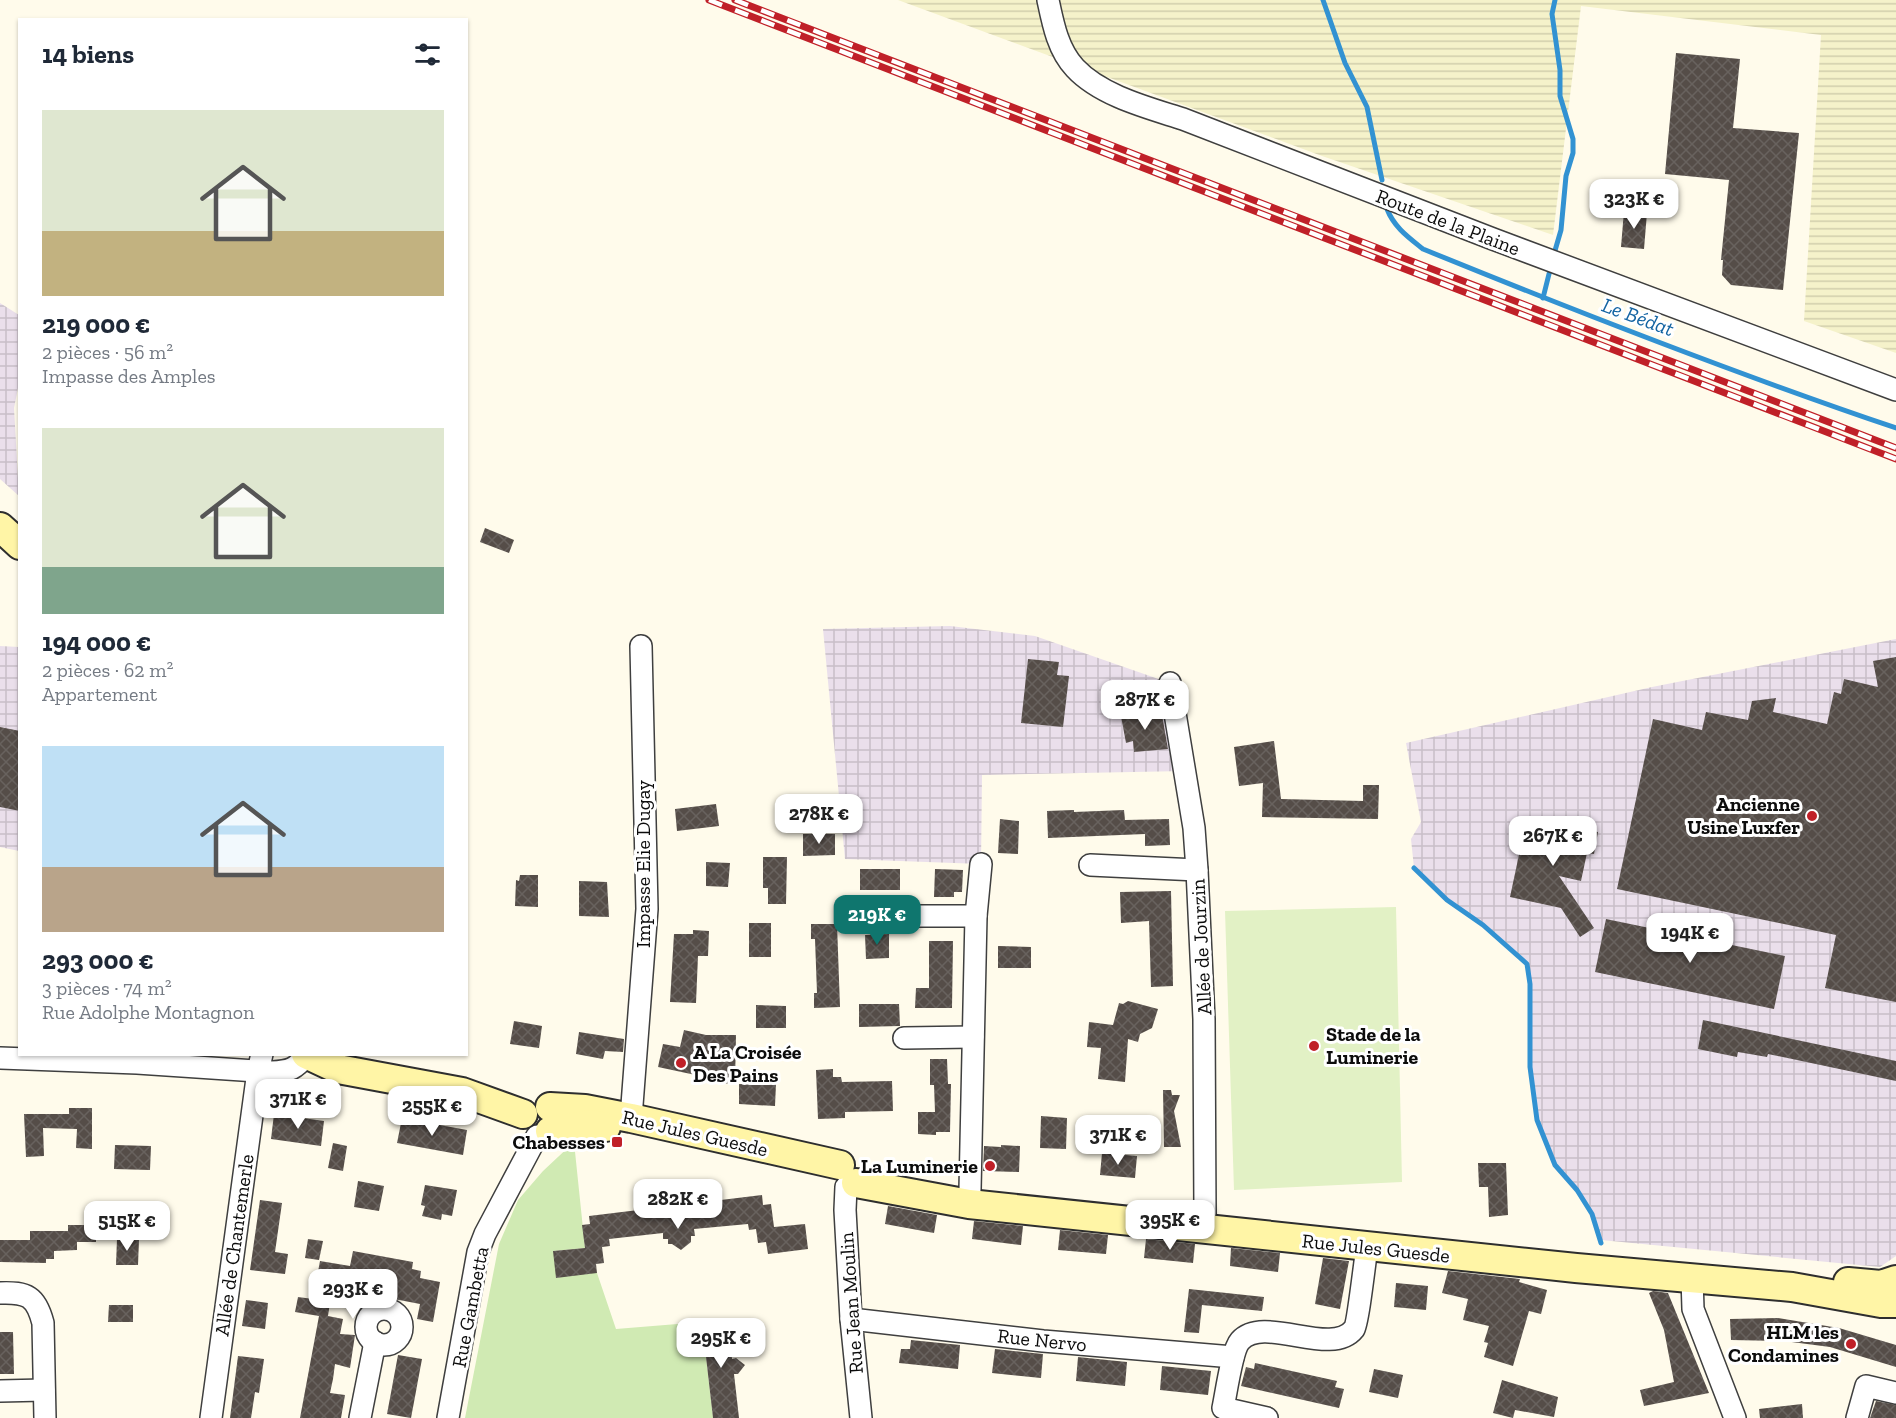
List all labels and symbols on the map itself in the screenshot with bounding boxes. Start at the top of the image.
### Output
pin: 323K € [1585,179,1683,230]
street label: Route de la Plaine [1373,184,1523,260]
water label: Le Bédat [1599,292,1678,341]
pin: 287K € [1096,680,1194,731]
street label: Impasse Elie Dugay [631,779,655,948]
place label: Ancienne Usine Luxfer [1687,792,1800,839]
pin: 278K € [770,794,868,845]
marker: Ancienne Usine Luxfer [1805,809,1819,823]
pin: 267K € [1504,816,1602,867]
street label: Allée de Jourzin [1185,878,1217,1016]
pin: 219K € [828,895,926,946]
pin: 194K € [1641,913,1739,964]
place label: Stade de la Luminerie [1326,1022,1421,1069]
marker: Stade de la Luminerie [1307,1039,1321,1053]
place label: A La Croisée Des Pains [693,1040,802,1087]
marker: A La Croisée Des Pains [674,1056,688,1070]
pin: 371K € [249,1079,347,1130]
pin: 255K € [383,1086,481,1137]
street label: Rue Jules Guesde [620,1105,770,1161]
pin: 371K € [1069,1115,1167,1166]
place label: Chabesses [513,1130,605,1154]
marker: Chabesses [610,1135,624,1149]
street label: Allée de Chantemerle [209,1152,259,1338]
place label: La Luminerie [861,1154,978,1178]
marker: La Luminerie [983,1159,997,1173]
pin: 282K € [629,1179,727,1230]
pin: 395K € [1121,1200,1219,1251]
pin: 515K € [78,1201,176,1252]
street label: Rue Jules Guesde [1301,1228,1451,1268]
street label: Rue Jean Moulin [834,1231,868,1375]
street label: Rue Gambetta [447,1244,494,1370]
pin: 293K € [304,1269,402,1320]
pin: 295K € [672,1318,770,1369]
place label: HLM les Condamines [1728,1320,1839,1367]
street label: Rue Nervo [996,1323,1088,1357]
marker: HLM les Condamines [1844,1337,1858,1351]

